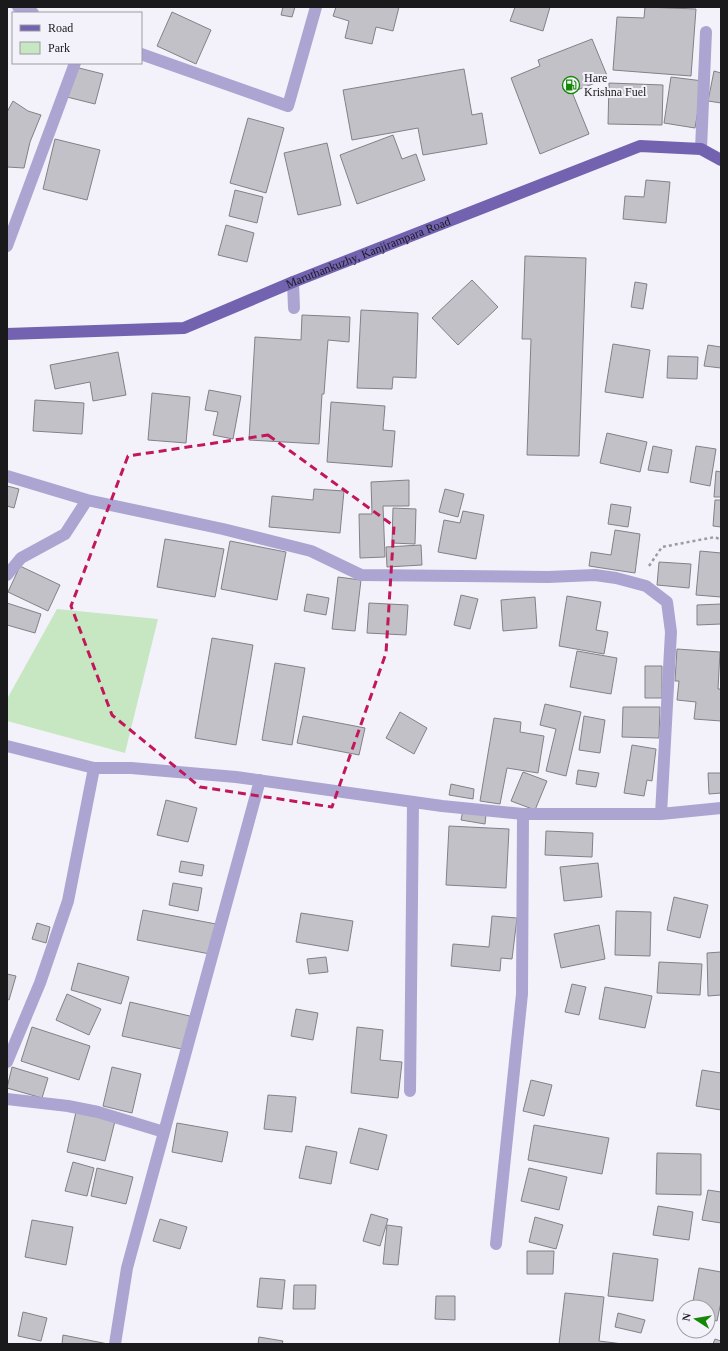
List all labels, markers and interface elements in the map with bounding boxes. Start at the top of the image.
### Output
legend [12,12,142,64]
text: Road [48,21,73,35]
text: Park [48,41,70,55]
place label: Hare Krishna Fuel [584,71,647,99]
fuel station icon: Hare Krishna Fuel [561,75,581,95]
street label: Maruthankuzhy, Kanjirampara Road [284,214,452,291]
north arrow [676,1299,716,1339]
text: N [680,1312,693,1322]

